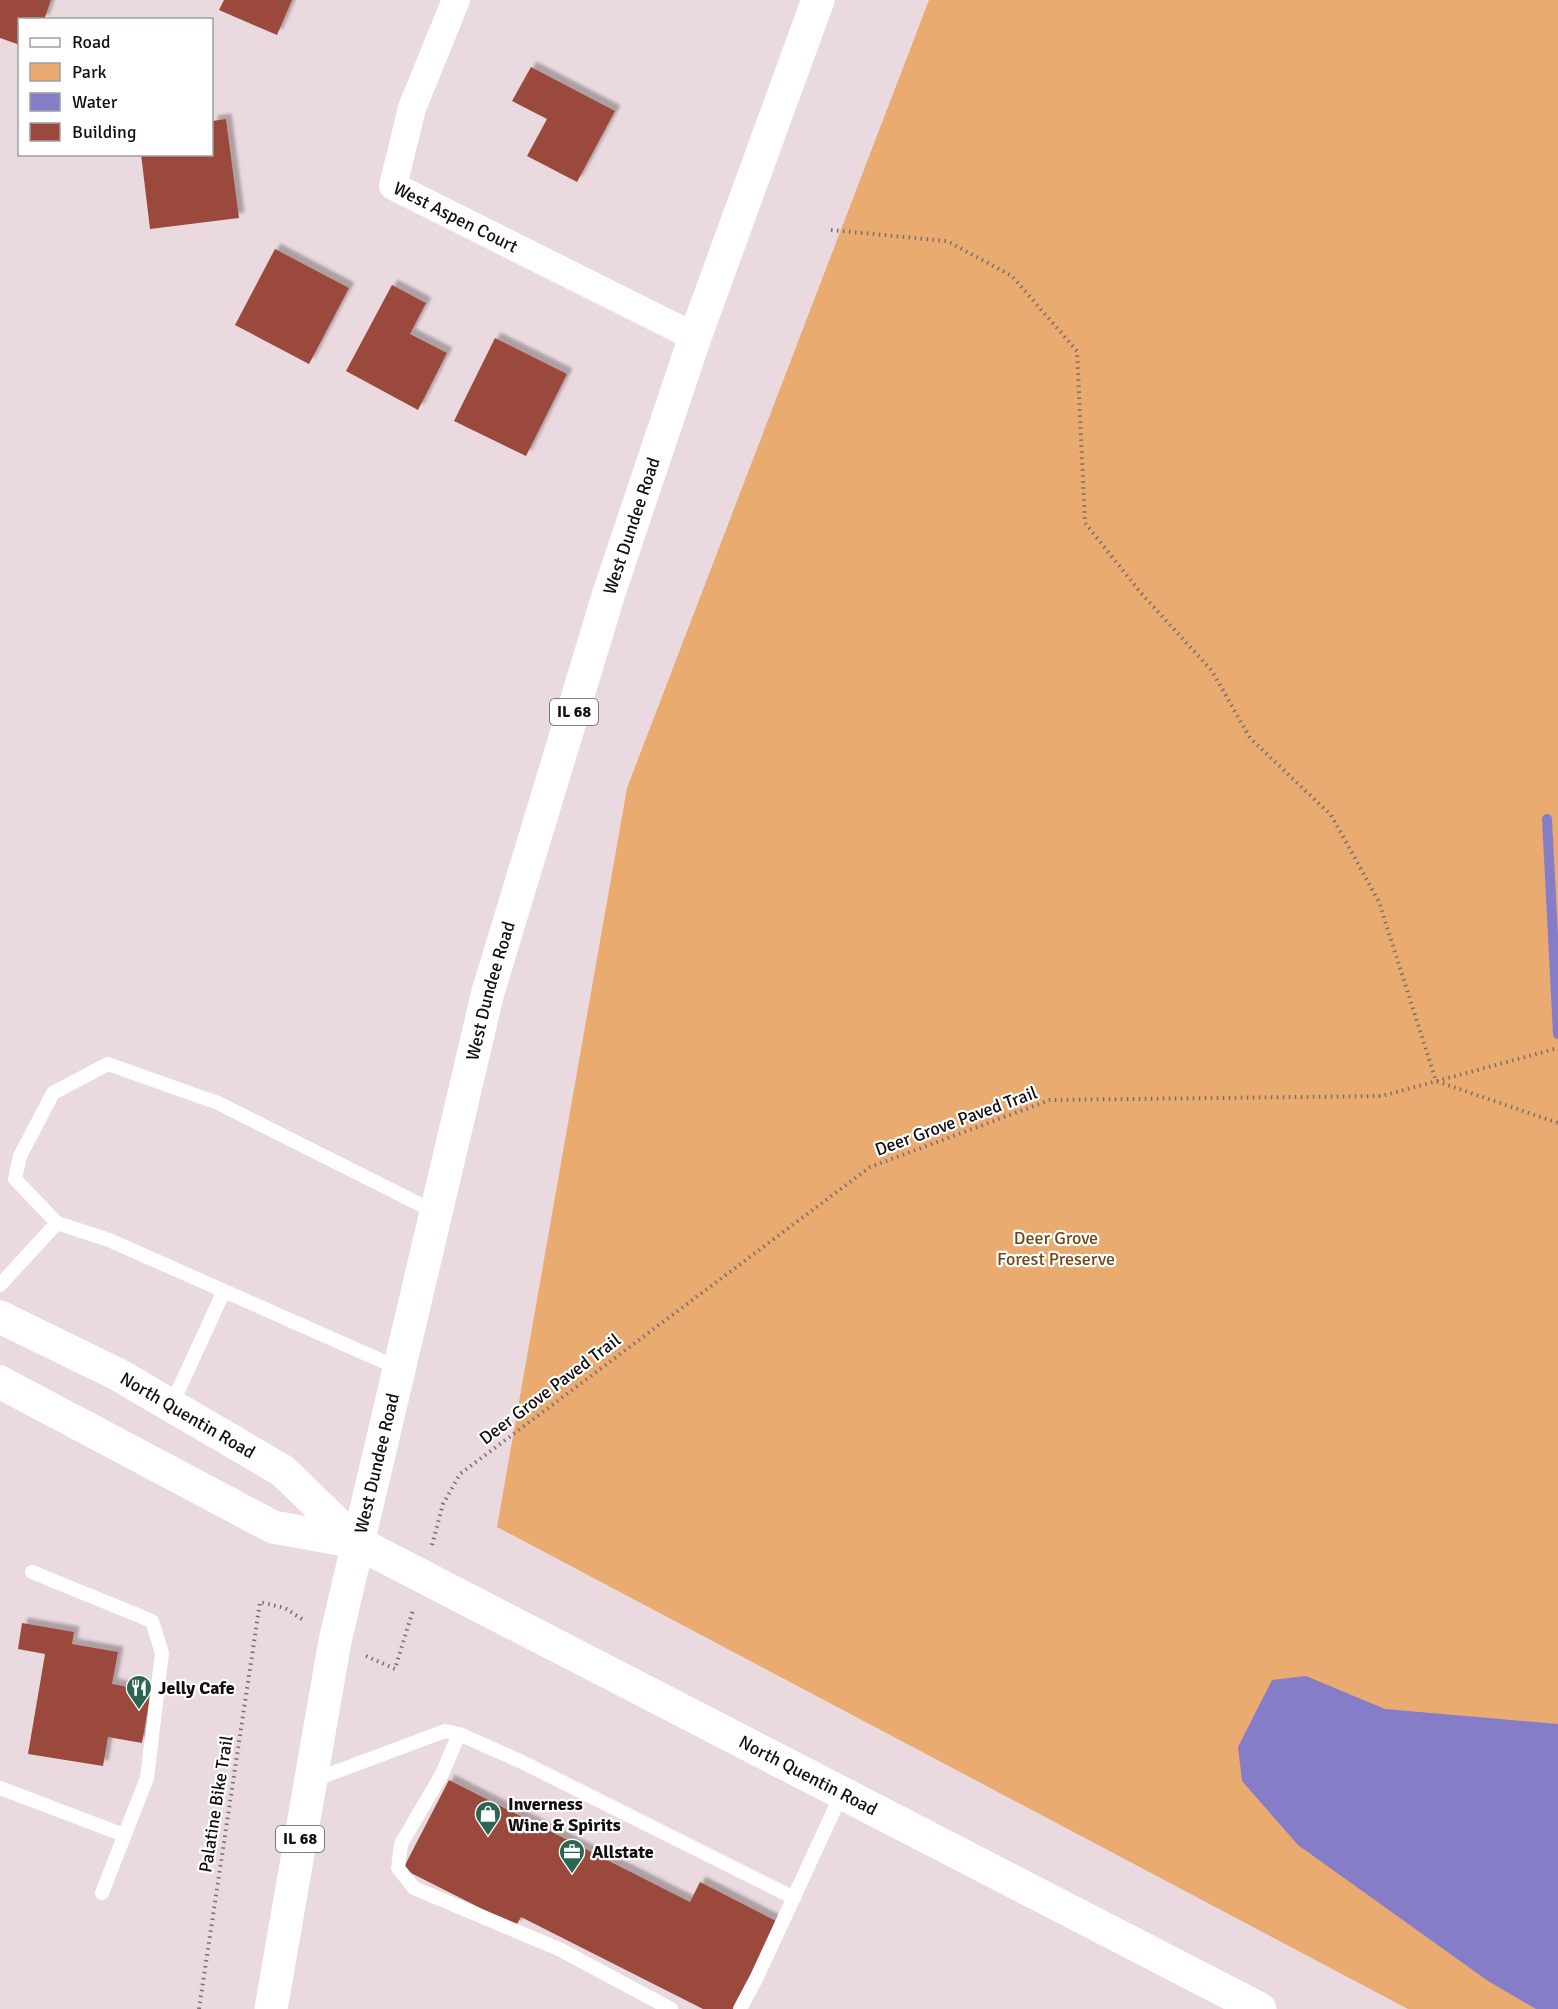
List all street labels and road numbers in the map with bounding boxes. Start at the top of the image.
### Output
street label: West Aspen Court [390,177,522,258]
street label: West Dundee Road [598,455,665,597]
road number: IL 68 [550,699,598,725]
street label: West Dundee Road [461,919,520,1063]
street label: Deer Grove Paved Trail [872,1081,1040,1161]
street label: Deer Grove Paved Trail [475,1329,625,1449]
street label: North Quentin Road [116,1367,259,1463]
street label: West Dundee Road [350,1391,404,1536]
street label: North Quentin Road [735,1731,881,1820]
street label: Palatine Bike Trail [194,1734,238,1874]
road number: IL 68 [276,1826,324,1852]

